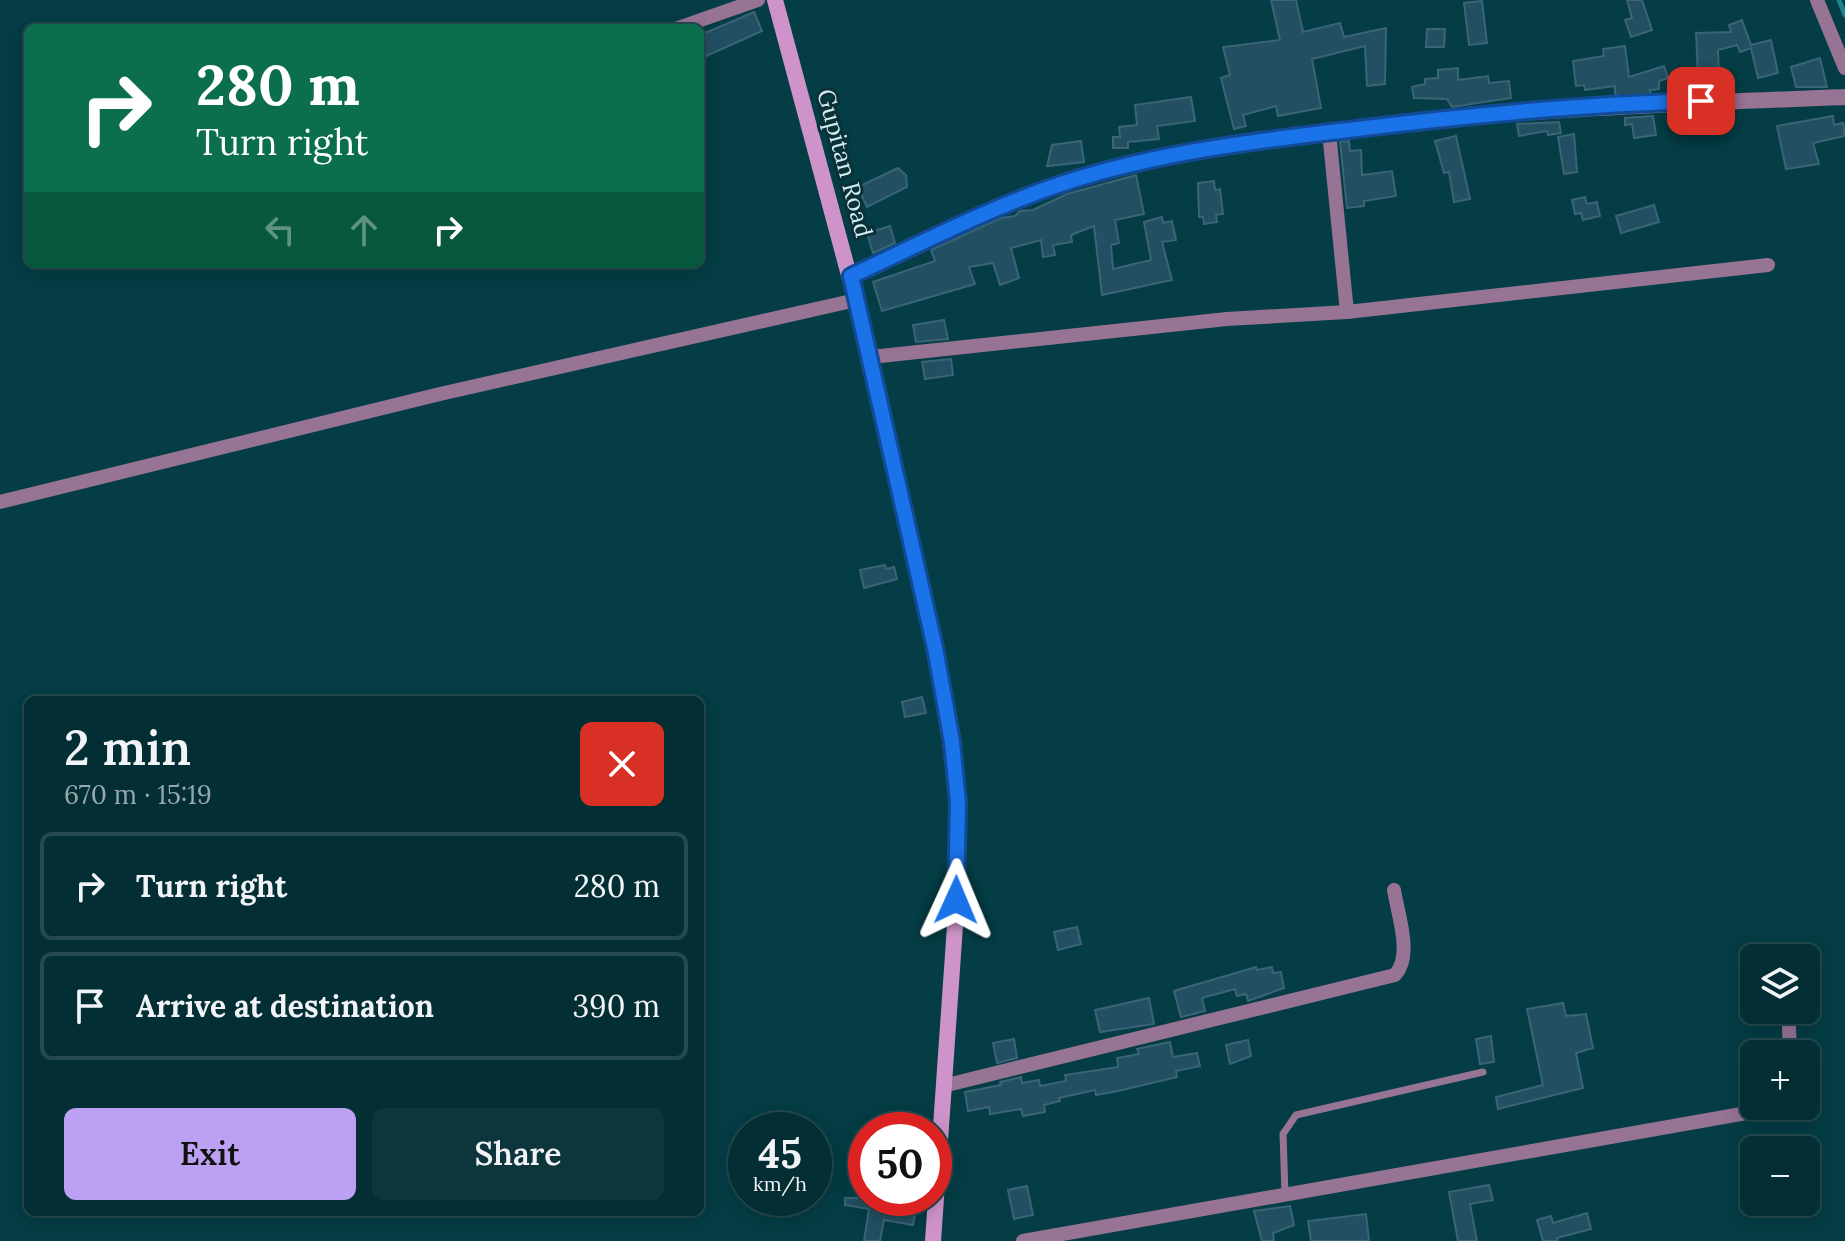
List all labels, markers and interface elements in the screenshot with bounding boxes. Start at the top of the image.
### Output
text: 280 m [196,49,360,120]
icon: right [64,56,168,160]
pin [1667,67,1735,135]
icon: arrive [1679,79,1723,123]
street label: Gupitan Road [810,85,880,241]
text: Turn right [196,119,369,165]
icon: left [258,208,302,252]
icon: ahead [342,208,386,252]
icon: right [426,208,470,252]
text: 2 min [64,717,191,778]
button: close [580,722,664,806]
text: 670 m · 15:19 [64,778,212,811]
position arrow [914,858,998,942]
icon: right [68,864,112,908]
text: Turn right [136,867,287,905]
text: 280 m [574,867,660,905]
map controls [1740,944,1820,1216]
button: layers [1740,944,1820,1024]
icon: arrive [68,984,112,1028]
text: Arrive at destination [136,987,434,1025]
text: 390 m [573,987,660,1025]
button: + [1740,1040,1820,1120]
button: Exit [64,1108,356,1200]
button: Share [372,1108,664,1200]
speed limit sign: 50 [848,1112,952,1216]
text: 45 [758,1128,802,1179]
button: − [1740,1136,1820,1216]
text: km/h [753,1171,807,1196]

